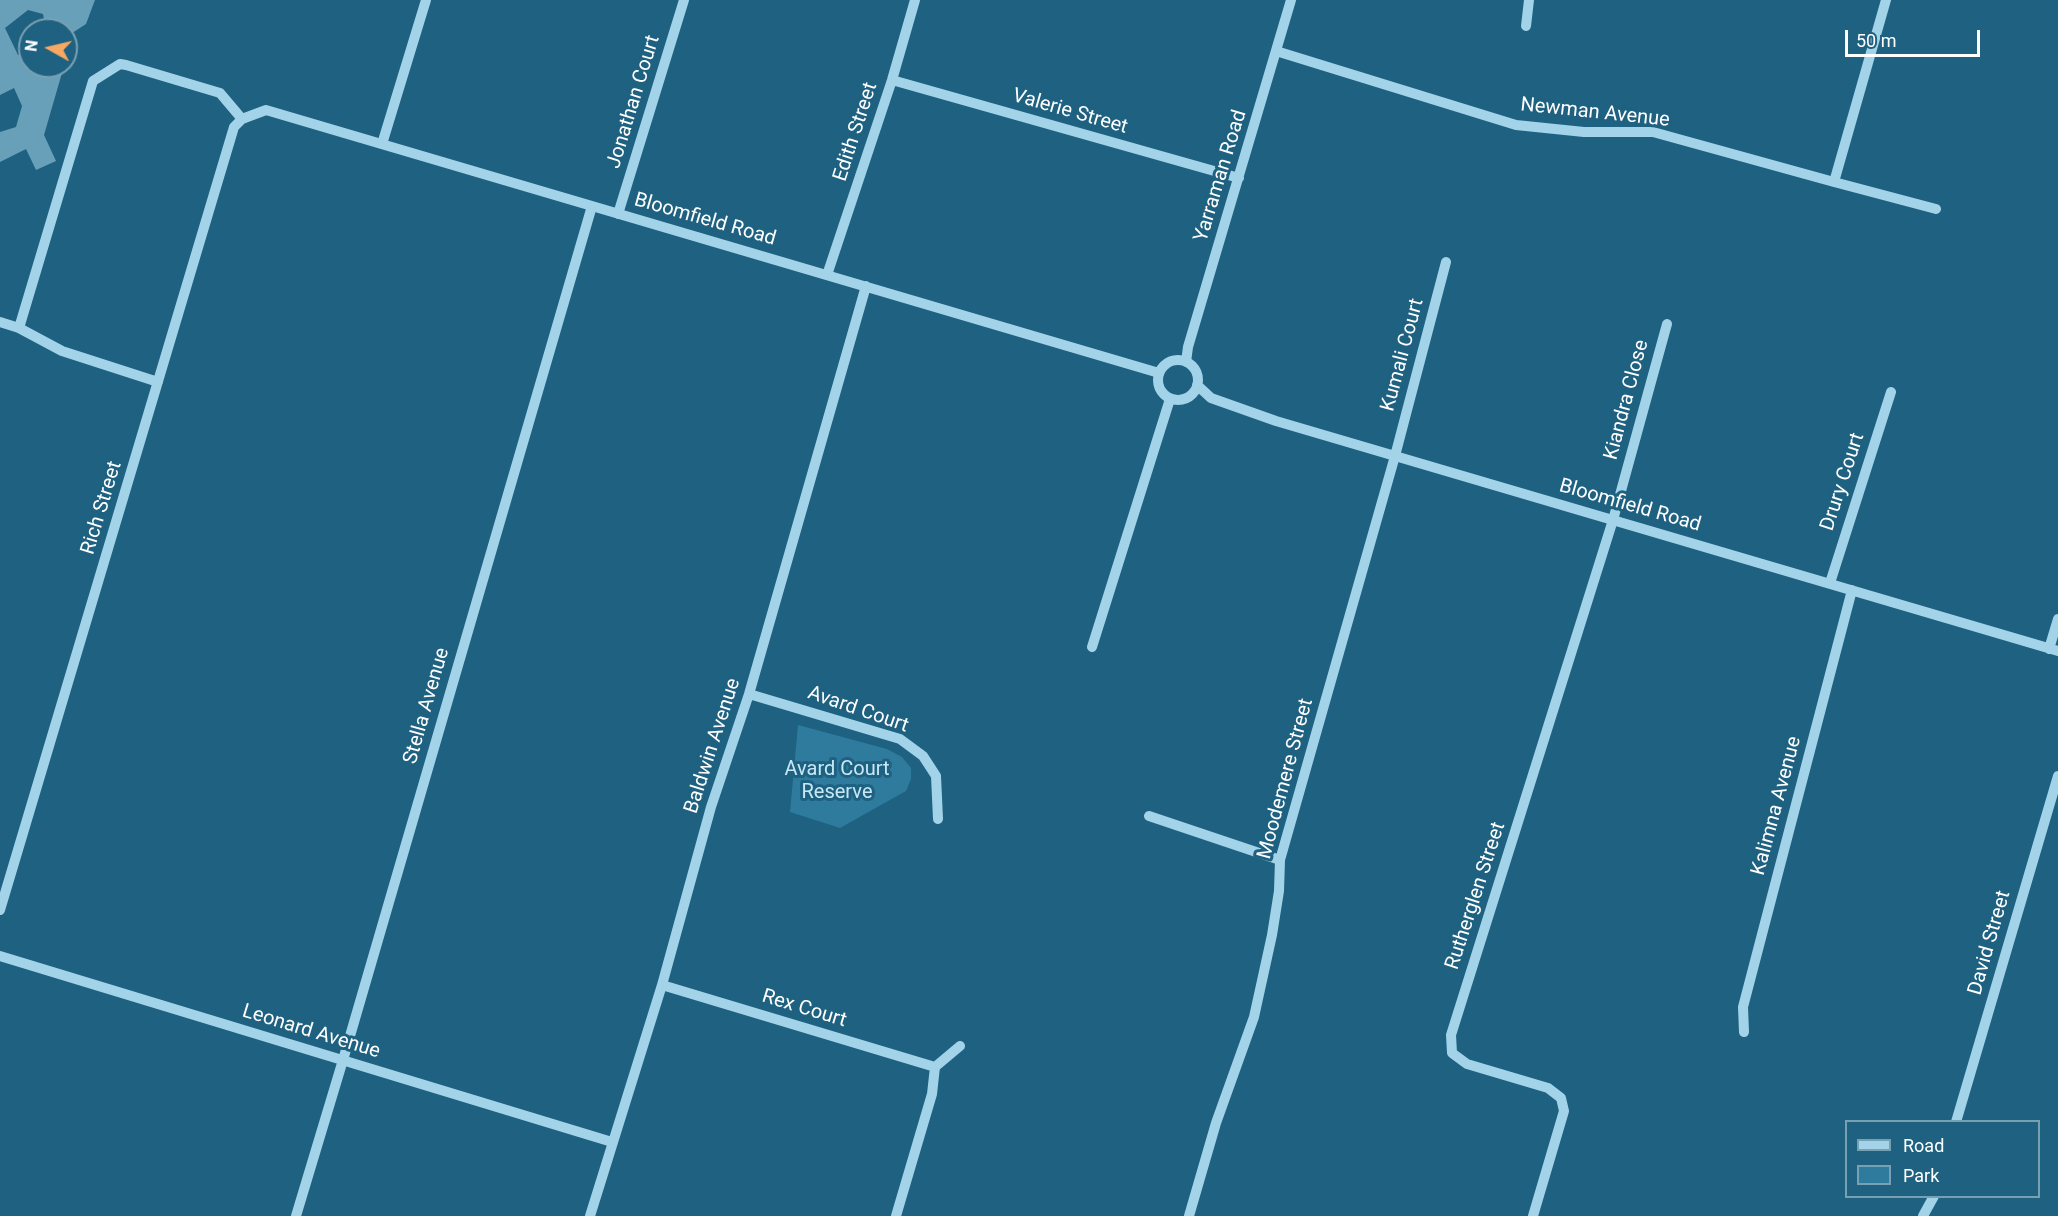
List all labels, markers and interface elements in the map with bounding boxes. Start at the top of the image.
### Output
north arrow [18,18,78,78]
scale bar [1848,18,1983,56]
text: 50 m [1856,30,1896,51]
street label: Jonathan Court [602,32,666,172]
text: N [21,39,42,53]
street label: Edith Street [829,79,883,185]
street label: Valerie Street [1010,84,1130,140]
street label: Newman Avenue [1519,93,1671,133]
street label: Yarraman Road [1190,107,1252,245]
street label: Bloomfield Road [631,188,779,252]
street label: Kumali Court [1376,296,1430,414]
street label: Kiandra Close [1599,337,1655,463]
street label: Drury Court [1816,430,1870,534]
street label: Rich Street [76,458,128,558]
street label: Bloomfield Road [1556,474,1704,538]
street label: Stella Avenue [399,645,455,767]
street label: Baldwin Avenue [680,675,746,817]
street label: Avard Court [804,682,912,738]
street label: Moodemere Street [1253,696,1319,862]
street label: Kalimna Avenue [1747,734,1807,878]
park label: Avard Court Reserve [784,758,890,805]
street label: Rutherglen Street [1441,819,1511,973]
street label: David Street [1964,888,2016,998]
street label: Rex Court [759,985,849,1033]
street label: Leonard Avenue [239,1000,383,1064]
legend [1845,1120,2040,1198]
text: Road [1903,1135,1944,1156]
text: Park [1903,1165,1939,1186]

